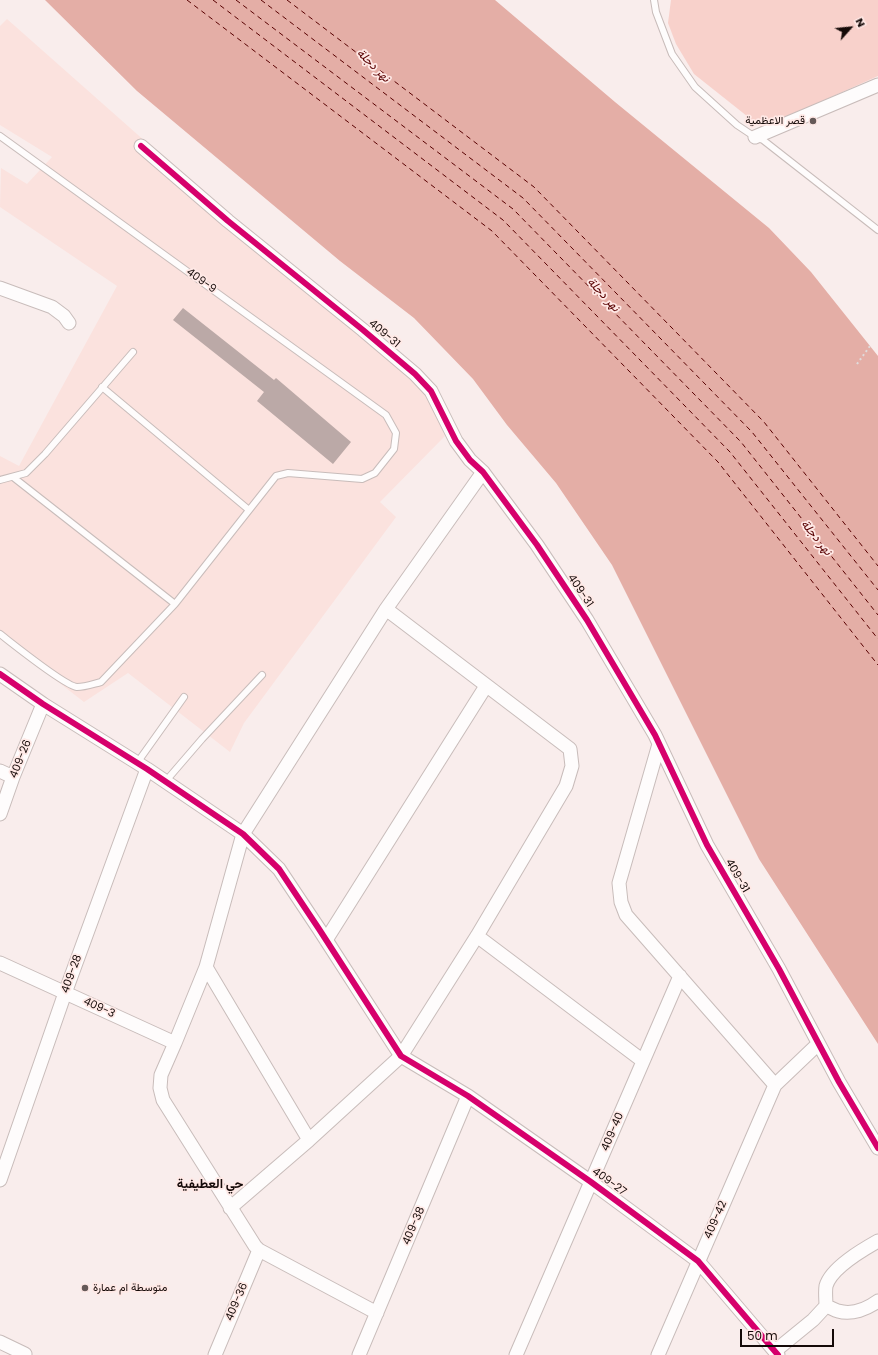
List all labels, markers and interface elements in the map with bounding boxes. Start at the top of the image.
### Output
north arrow [830,8,870,48]
text: N [852,15,870,30]
water label: نهر دجلة [353,46,393,86]
place label: قصر الاعظمية [745,114,805,128]
marker: قصر الاعظمية [808,116,818,126]
street label: 409-9 [183,266,219,296]
water label: نهر دجلة [584,275,622,315]
street label: 409-31 [366,317,402,351]
water label: نهر دجلة [797,517,835,559]
street label: 409-31 [564,572,596,610]
street label: 409-26 [7,738,35,780]
street label: 409-31 [722,857,752,895]
street label: 409-28 [59,953,85,995]
street label: 409-3 [81,995,117,1021]
street label: 409-40 [599,1111,627,1153]
street label: 409-27 [589,1165,629,1199]
district label: حي العطيفية [177,1177,243,1193]
street label: 409-42 [702,1199,730,1241]
street label: 409-38 [400,1205,428,1247]
place label: متوسطة ام عمارة [93,1281,167,1295]
street label: 409-36 [223,1281,251,1323]
marker: متوسطة ام عمارة [80,1283,90,1293]
scale bar [742,1321,836,1347]
text: 50 m [747,1327,778,1344]

